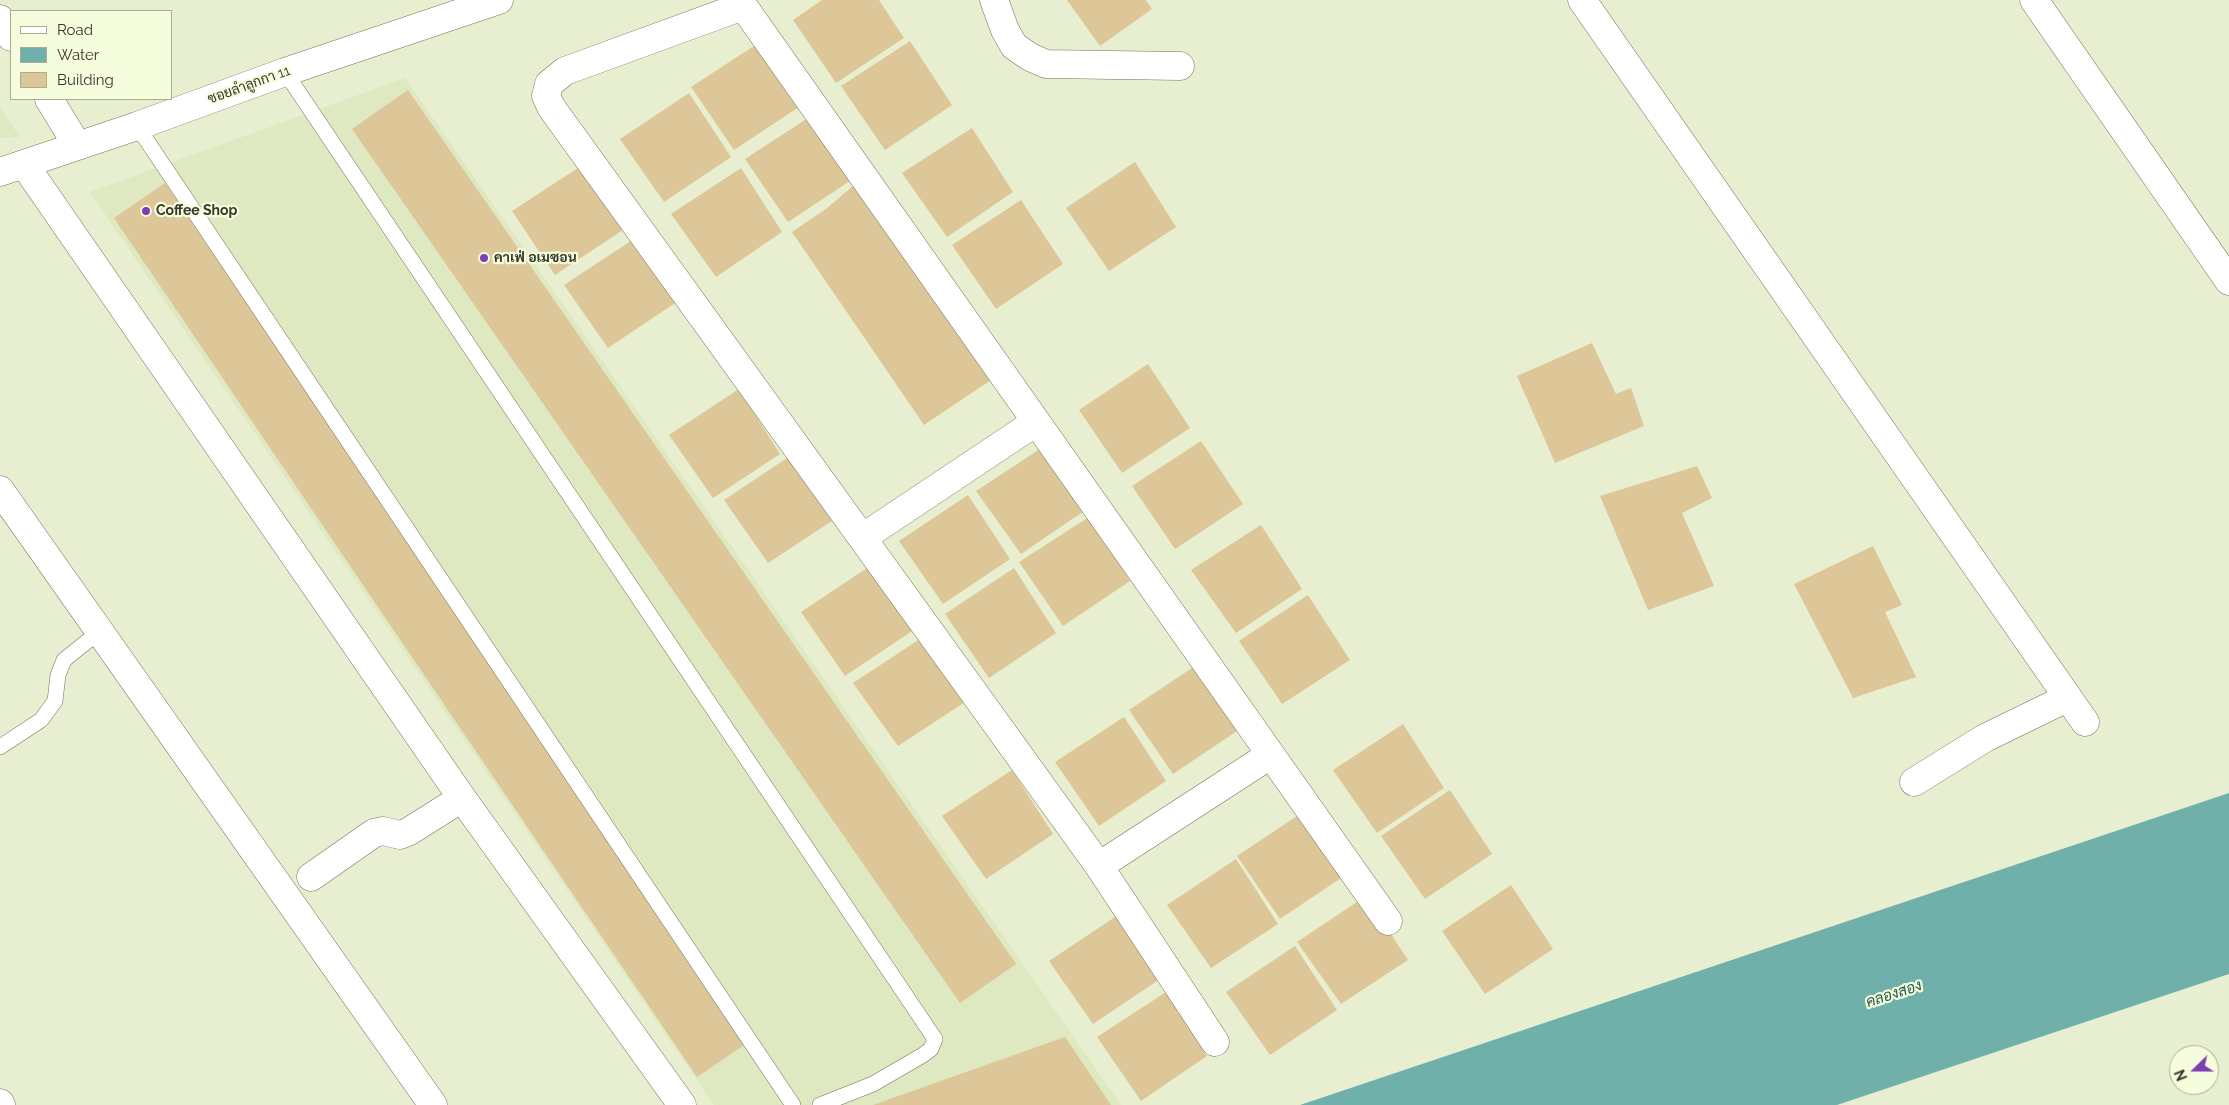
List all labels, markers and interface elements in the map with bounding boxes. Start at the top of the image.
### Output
legend [10,10,172,100]
text: Road [57,21,93,39]
text: Water [57,46,99,64]
street label: ซอยลำลูกกา 11 [206,62,292,108]
text: Building [57,71,114,89]
place label: Coffee Shop [156,203,237,219]
marker: Coffee Shop [140,205,152,217]
place label: คาเฟ่ อเมซอน [494,250,577,266]
marker: คาเฟ่ อเมซอน [478,252,490,264]
water label: คลองสอง [1864,977,1924,1011]
north arrow [2169,1045,2219,1095]
text: N [2172,1067,2190,1083]

